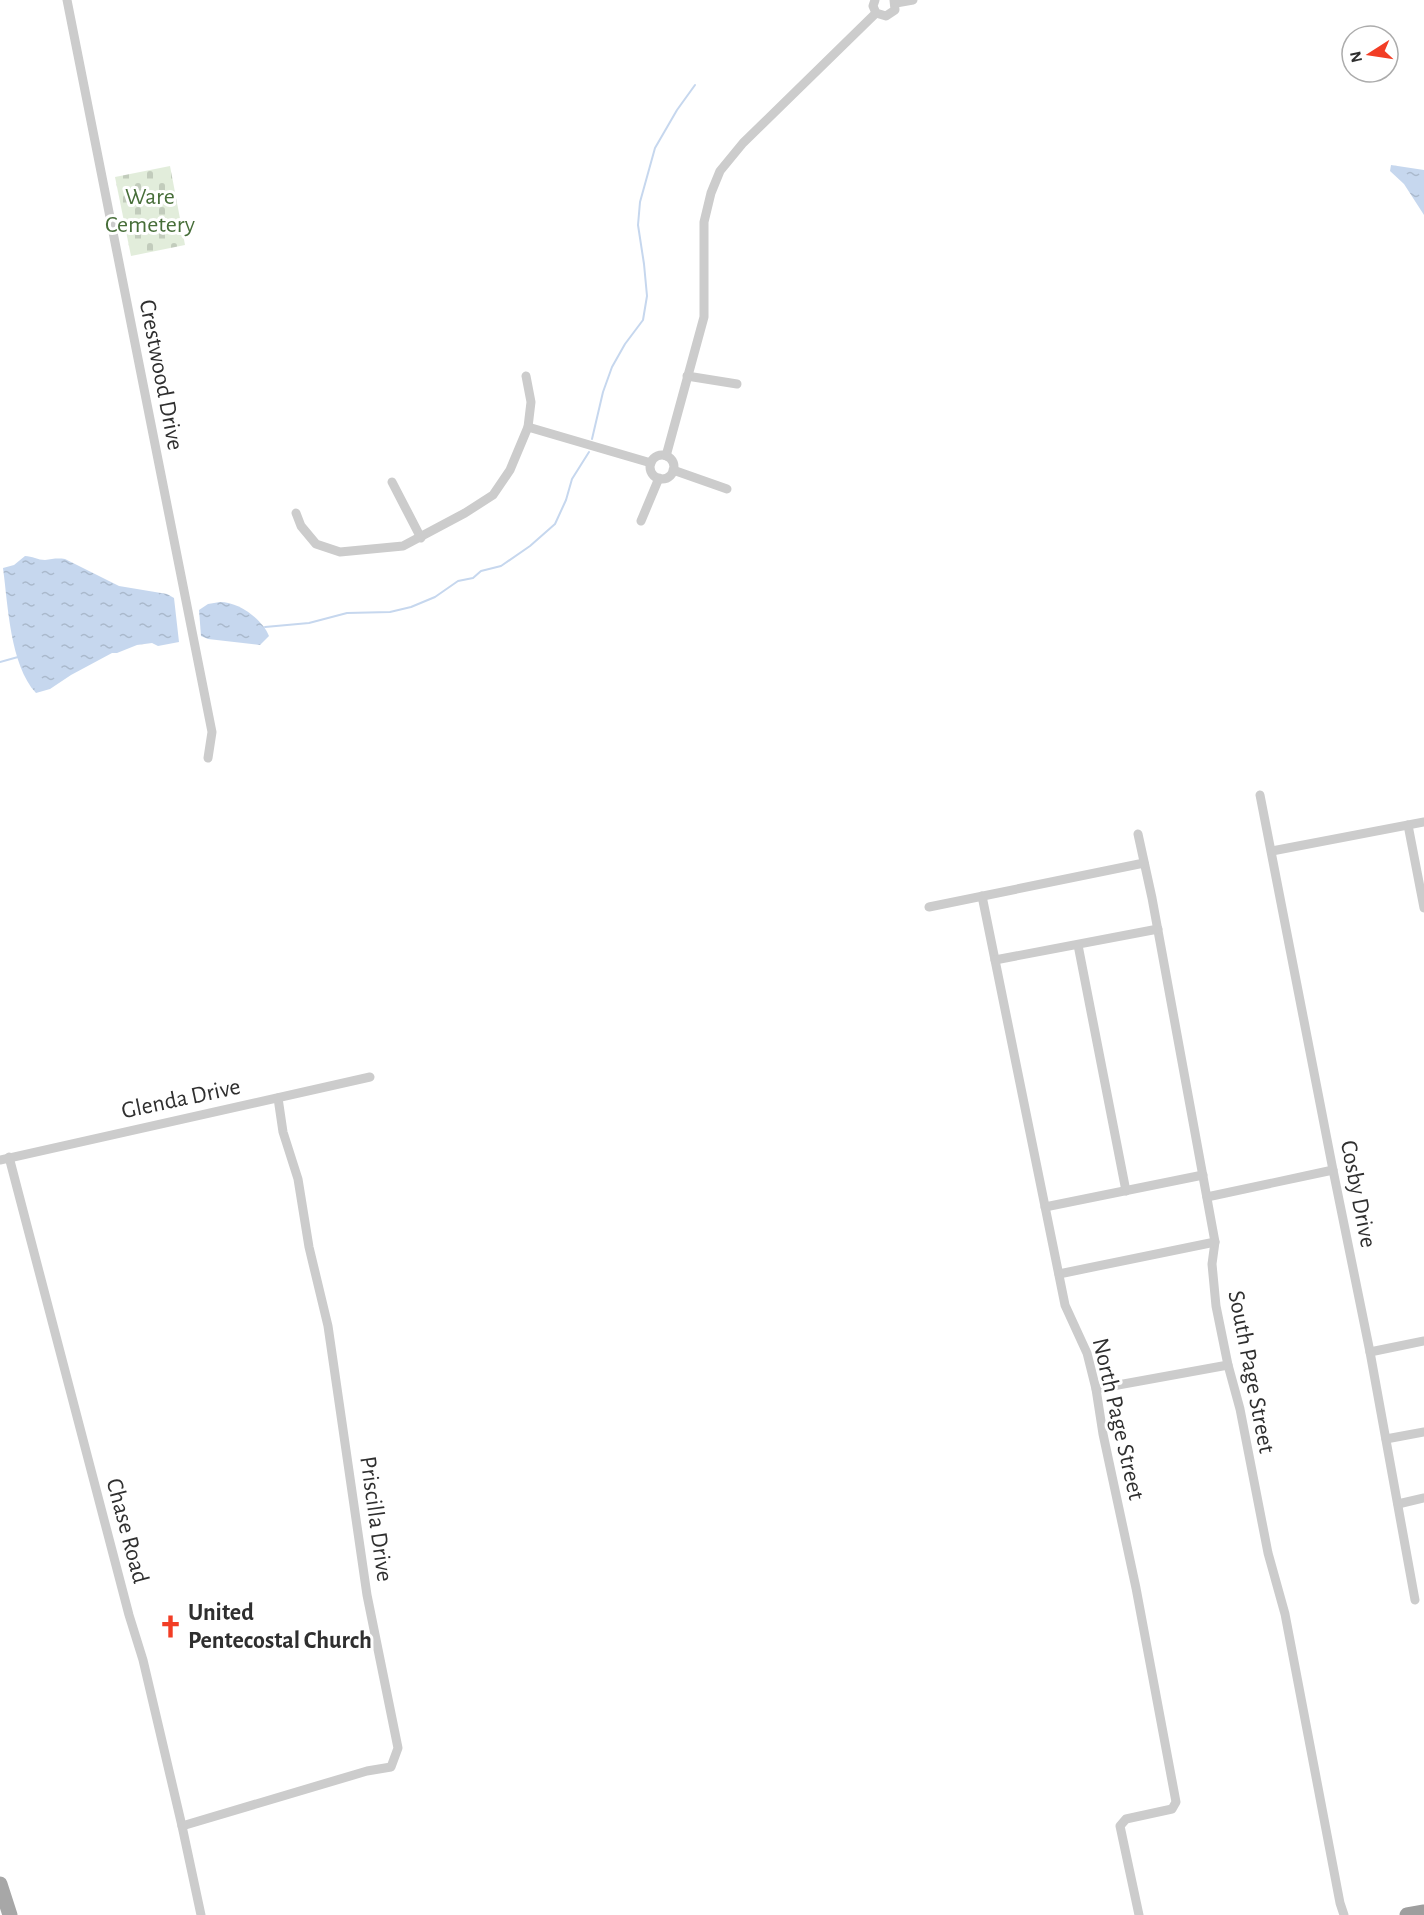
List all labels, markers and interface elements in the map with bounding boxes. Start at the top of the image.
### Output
north arrow [1340,24,1400,84]
text: N [1347,50,1365,64]
park label: Ware Cemetery [105,185,195,237]
street label: Crestwood Drive [135,298,187,452]
street label: Glenda Drive [119,1075,243,1123]
street label: Cosby Drive [1336,1138,1380,1250]
street label: South Page Street [1223,1289,1279,1456]
street label: North Page Street [1088,1336,1148,1503]
street label: Priscilla Drive [355,1455,397,1583]
street label: Chase Road [101,1476,153,1586]
place label: United Pentecostal Church [188,1601,372,1653]
church icon: United Pentecostal Church [157,1614,183,1640]

